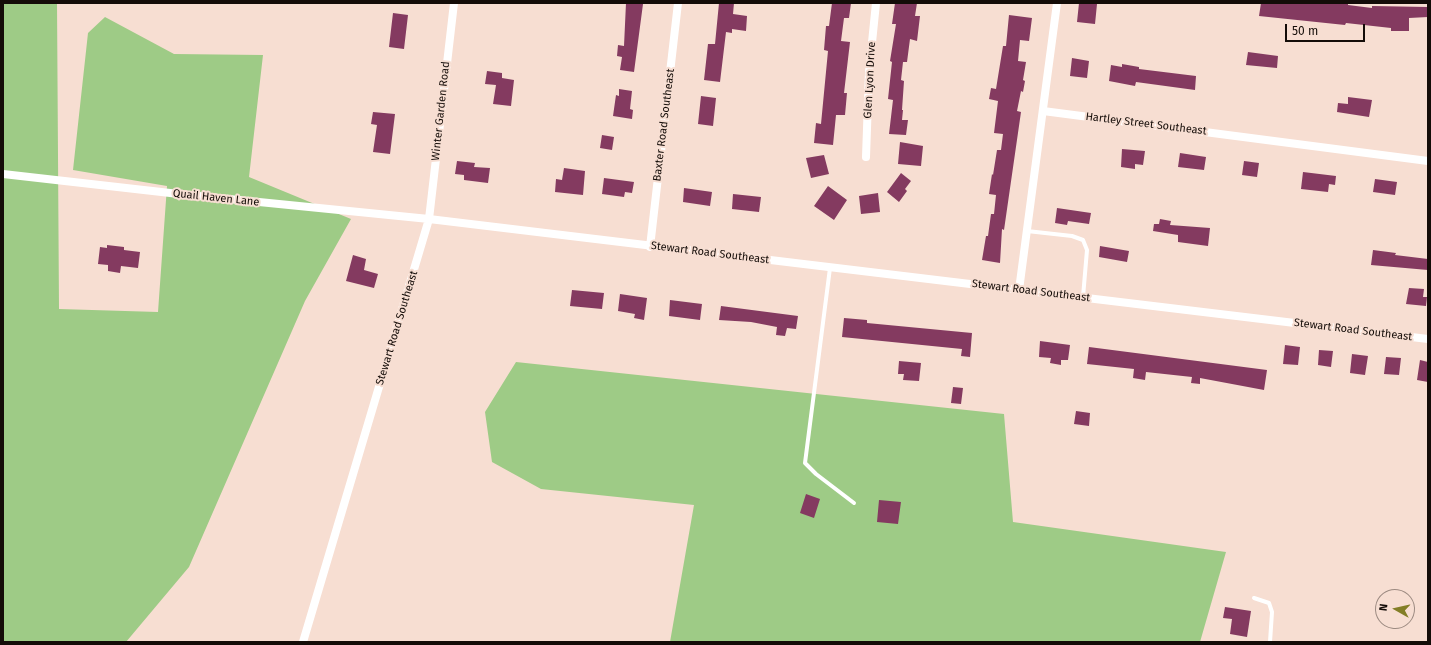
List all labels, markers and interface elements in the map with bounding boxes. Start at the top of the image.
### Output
scale bar [1287,16,1367,42]
text: 50 m [1292,24,1318,38]
street label: Glen Lyon Drive [861,41,879,119]
street label: Winter Garden Road [429,61,453,161]
street label: Baxter Road Southeast [651,68,677,182]
street label: Hartley Street Southeast [1085,110,1207,138]
street label: Quail Haven Lane [172,187,260,209]
street label: Stewart Road Southeast [650,239,770,267]
street label: Stewart Road Southeast [373,269,421,387]
street label: Stewart Road Southeast [971,277,1091,305]
street label: Stewart Road Southeast [1293,316,1413,344]
north arrow [1375,589,1415,629]
text: N [1377,603,1391,612]

